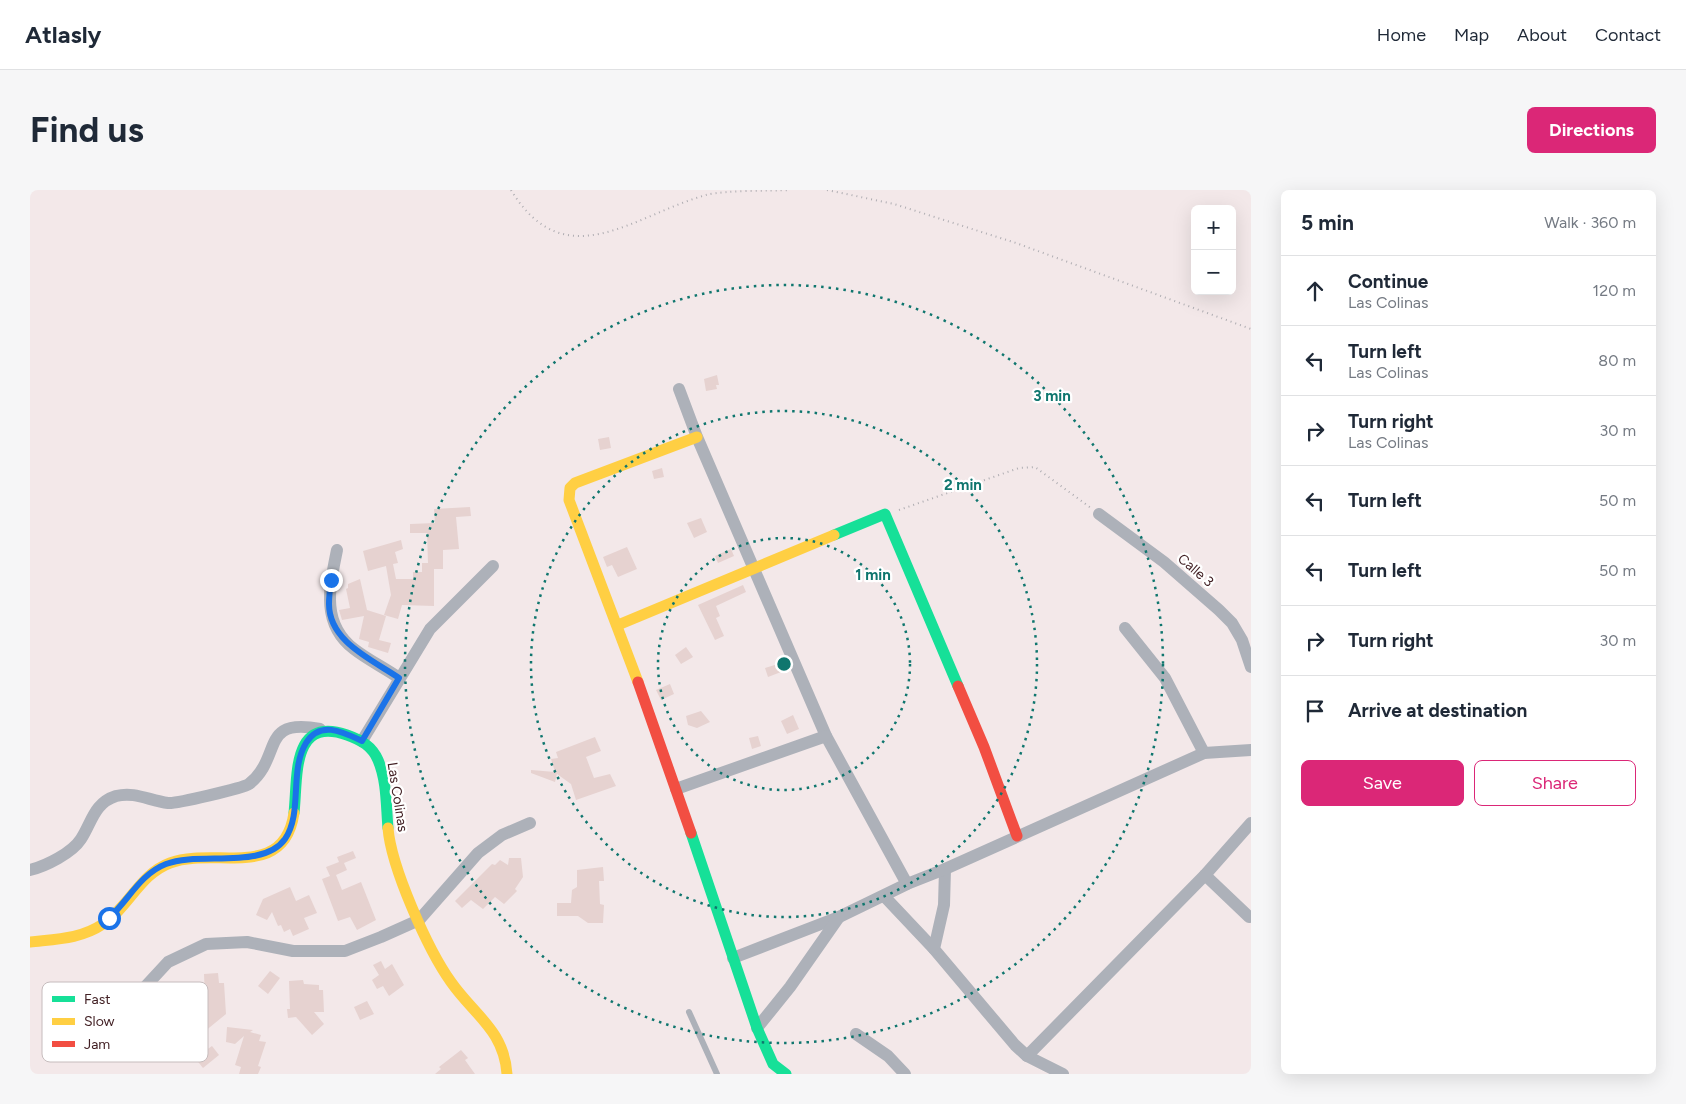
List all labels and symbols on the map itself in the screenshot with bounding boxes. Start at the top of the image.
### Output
text: 3 min [1033,387,1071,405]
text: 2 min [944,476,982,494]
street label: Calle 3 [1174,550,1217,591]
text: 1 min [855,566,891,584]
route end [320,569,343,592]
centre of rings [775,655,793,673]
street label: Las Colinas [384,761,411,833]
route start [98,907,121,930]
legend [42,982,208,1062]
text: Fast [84,991,110,1008]
text: Slow [84,1013,115,1030]
text: Jam [84,1036,110,1053]

